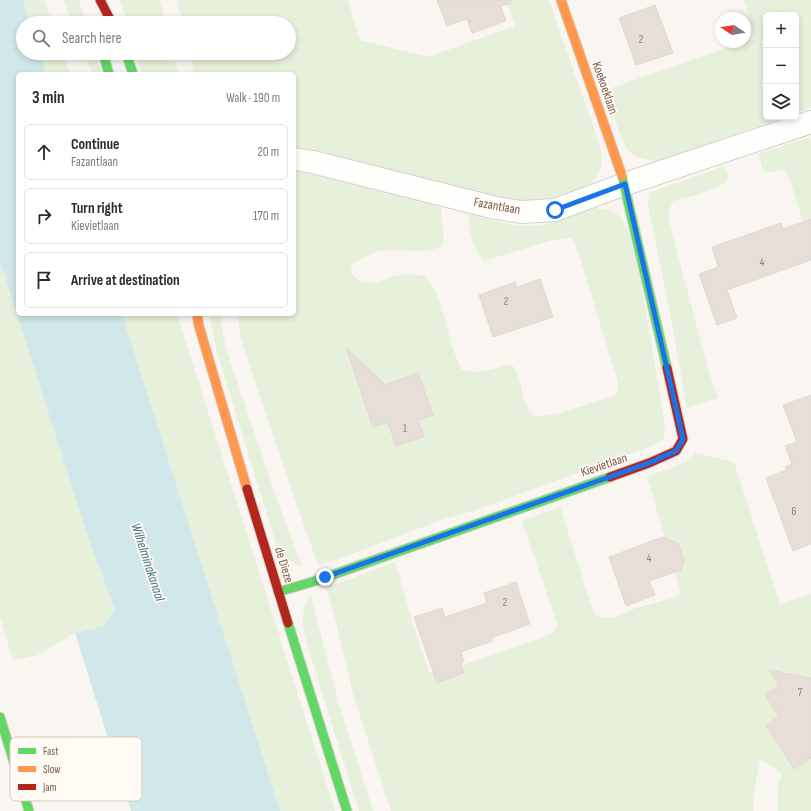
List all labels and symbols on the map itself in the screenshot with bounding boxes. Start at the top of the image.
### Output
north arrow [715,12,751,48]
house number: 2 [639,33,644,46]
street label: Koekoeklaan [589,60,621,116]
street label: Fazantlaan [472,194,522,218]
route start [546,201,564,219]
house number: 4 [760,256,765,269]
house number: 2 [504,295,509,308]
house number: 1 [403,422,407,435]
street label: Kievietlaan [579,450,629,480]
house number: 6 [792,505,797,518]
water label: Wilhelminakanaal [127,521,169,604]
street label: de Dieze [271,545,297,585]
house number: 4 [647,552,652,565]
route end [316,568,334,586]
house number: 2 [503,596,508,609]
house number: 7 [798,686,803,699]
legend [10,737,142,801]
text: Fast [43,745,59,758]
text: Slow [43,763,60,776]
text: Jam [42,781,57,794]

